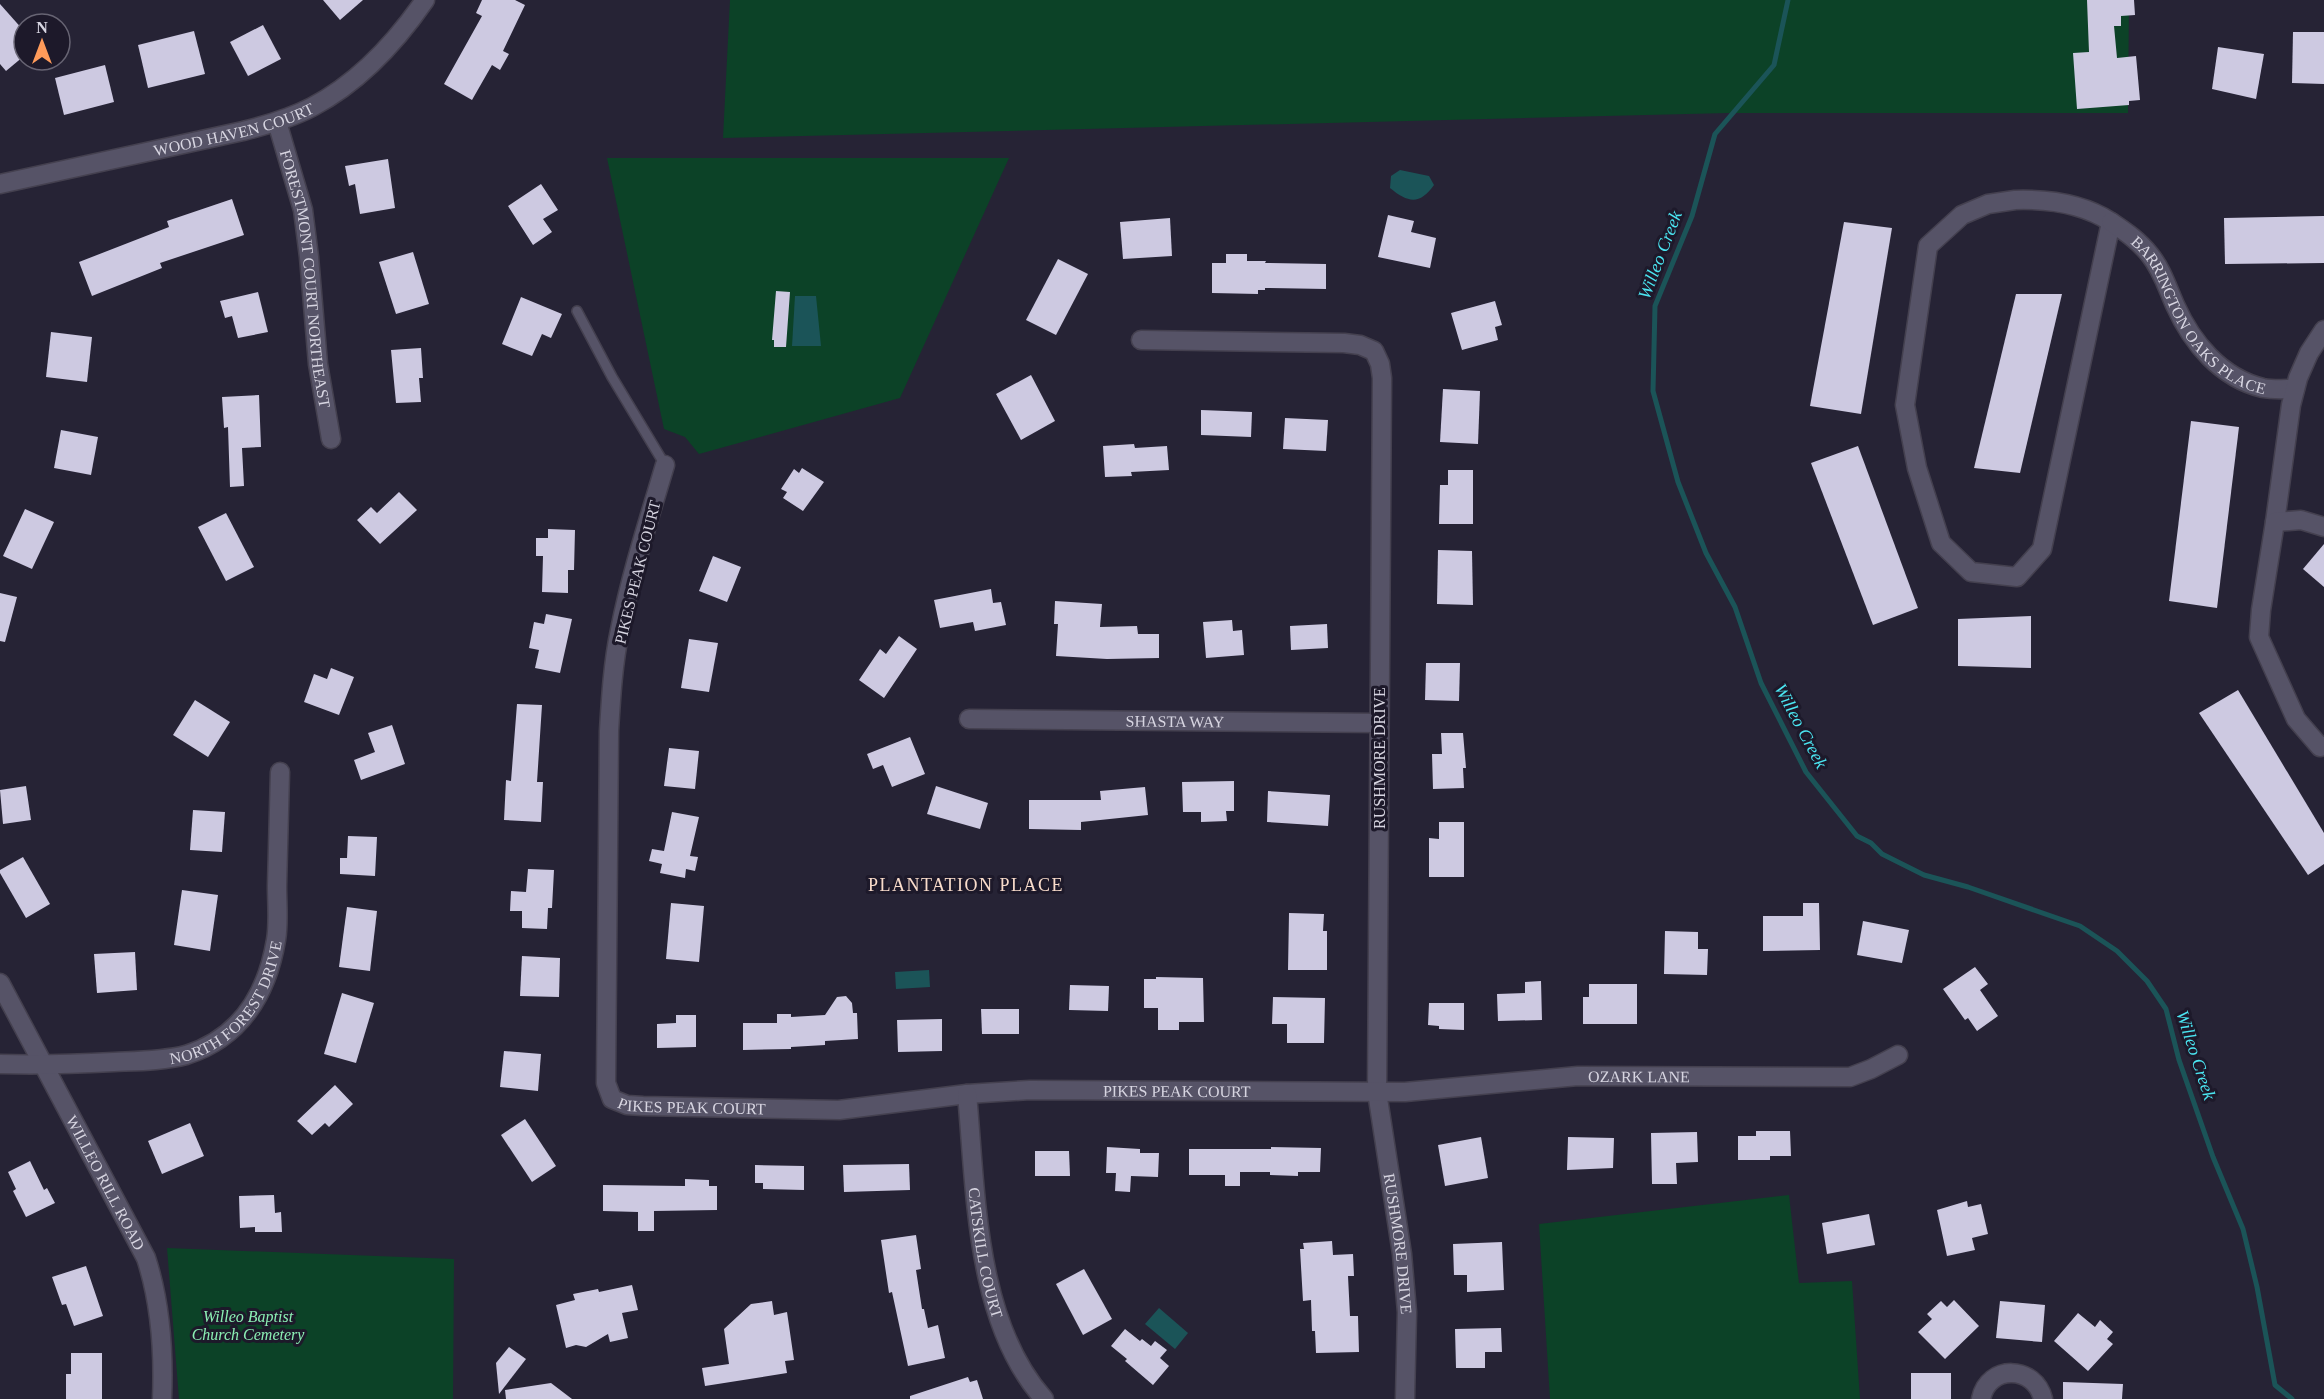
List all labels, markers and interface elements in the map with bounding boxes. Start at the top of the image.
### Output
north arrow [12,12,72,72]
text: N [36,19,48,36]
street label: WOOD HAVEN COURT [152,99,317,159]
street label: FORESTMONT COURT NORTHEAST [277,148,333,409]
water label: Willeo Creek [1634,207,1686,302]
street label: BARRINGTON OAKS PLACE [2128,233,2268,397]
street label: PIKES PEAK COURT [611,498,664,646]
water label: Willeo Creek [1770,680,1832,773]
street label: RUSHMORE DRIVE [1371,687,1388,829]
street label: SHASTA WAY [1125,713,1225,730]
district label: PLANTATION PLACE [868,875,1064,895]
street label: NORTH FOREST DRIVE [168,939,285,1067]
water label: Willeo Creek [2172,1008,2220,1103]
street label: OZARK LANE [1588,1068,1690,1085]
street label: PIKES PEAK COURT [1103,1082,1251,1100]
street label: PIKES PEAK COURT [615,1094,766,1118]
street label: WILLEO RILL ROAD [63,1113,148,1253]
street label: RUSHMORE DRIVE [1381,1172,1415,1315]
street label: CATSKILL COURT [966,1187,1006,1320]
park label: Willeo Baptist Church Cemetery [192,1308,305,1344]

